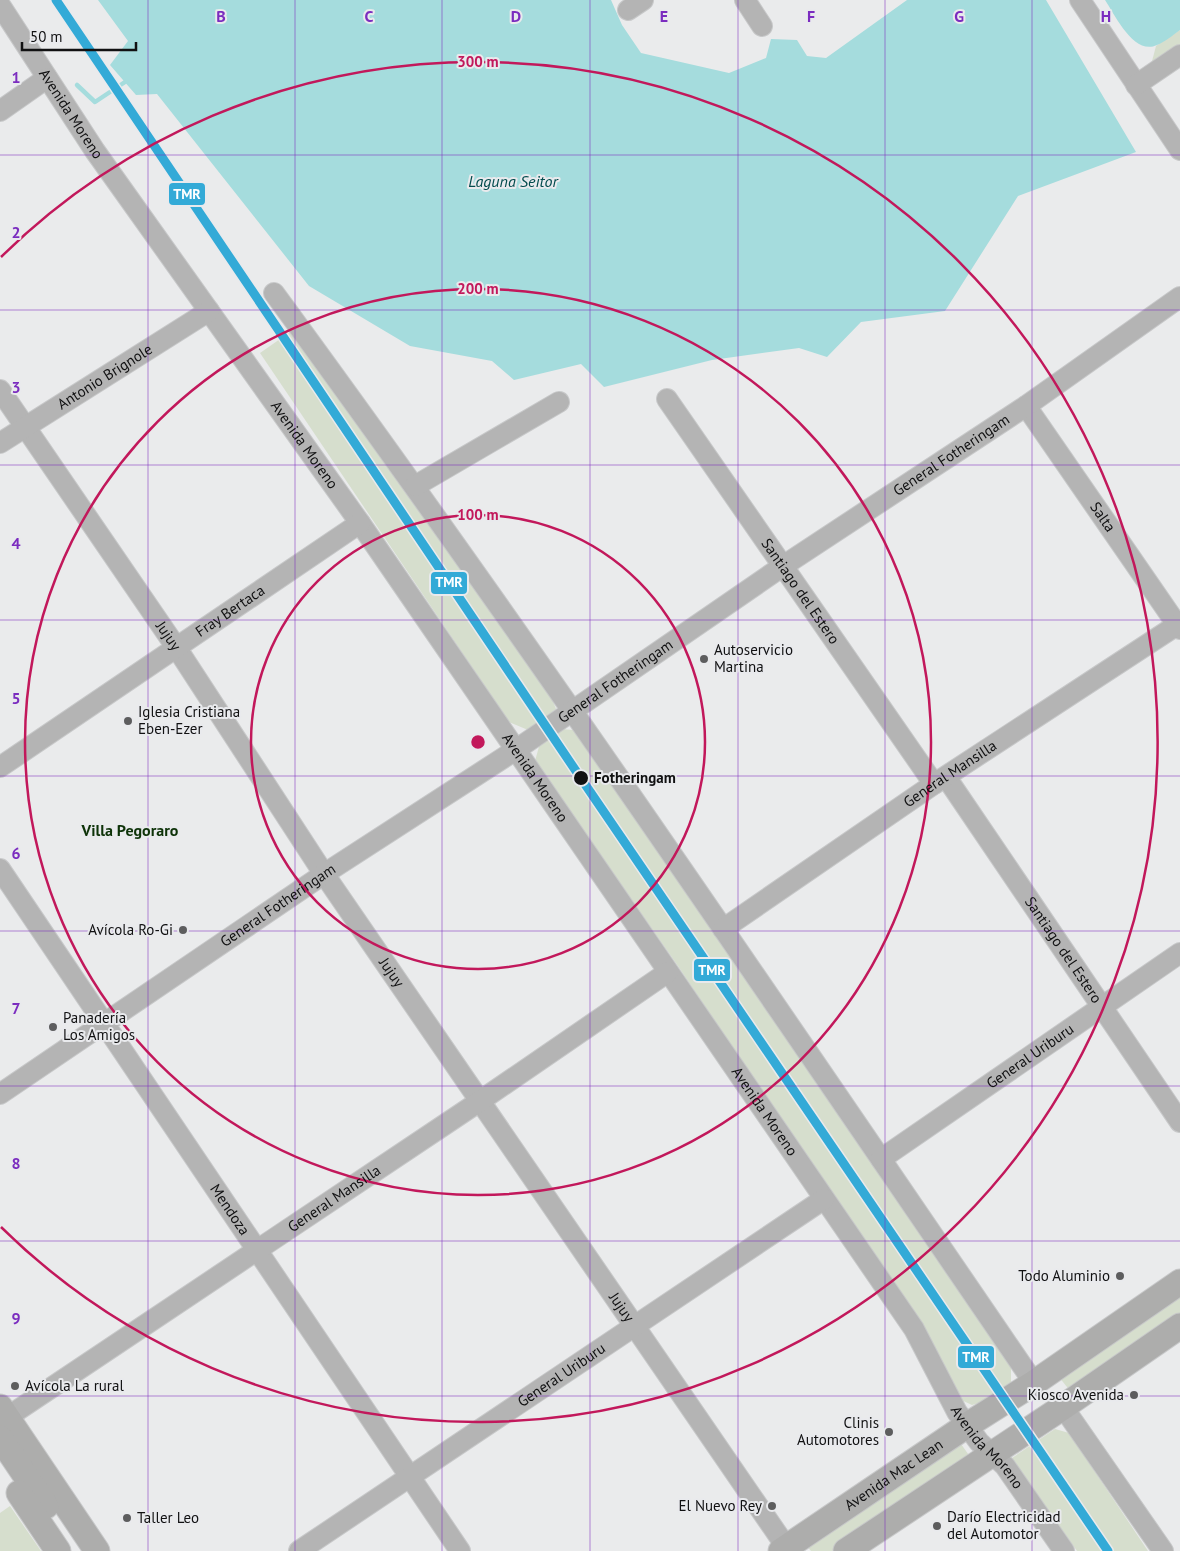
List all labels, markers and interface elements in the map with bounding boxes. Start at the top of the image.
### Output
text: B [216,6,226,26]
text: C [365,6,374,26]
text: D [511,6,521,26]
text: E [660,6,668,26]
text: F [807,6,815,26]
text: G [954,6,964,26]
text: H [1101,6,1111,26]
scale bar [22,20,136,52]
text: 50 m [30,27,63,46]
text: 300 m [457,52,499,71]
street label: Avenida Moreno [35,65,108,162]
text: 1 [11,67,21,87]
water label: Laguna Seitor [468,171,560,191]
line badge: TMR [168,182,206,206]
text: TMR [173,185,201,203]
text: 2 [11,222,21,242]
text: 200 m [457,279,499,298]
street label: Antonio Brignole [54,339,156,413]
text: 3 [11,377,21,397]
street label: Avenida Moreno [267,397,343,492]
street label: General Fotheringam [889,410,1013,500]
street label: Salta [1086,498,1120,536]
text: 100 m [457,505,499,524]
text: 4 [11,533,21,553]
street label: Santiago del Estero [757,534,844,648]
line badge: TMR [430,571,468,595]
text: TMR [435,573,463,591]
street label: Fray Bertaca [192,580,268,641]
street label: Jujuy [151,616,186,654]
street label: General Fotheringam [554,635,676,727]
place label: Autoservicio Martina [714,640,793,676]
marker: Autoservicio Martina [698,653,710,665]
text: 5 [11,688,21,708]
place label: Iglesia Cristiana Eben-Ezer [138,702,240,738]
marker: Iglesia Cristiana Eben-Ezer [122,715,134,727]
street label: Avenida Moreno [498,729,573,826]
centre of rings [469,733,487,751]
street label: General Mansilla [900,736,1000,811]
place label: Fotheringam [594,768,676,787]
marker: Fotheringam [572,769,590,787]
district label: Villa Pegoraro [81,820,179,840]
text: 6 [11,843,21,863]
street label: General Fotheringam [216,859,339,951]
street label: Santiago del Estero [1021,893,1107,1007]
place label: Avícola Ro-Gi [88,920,173,939]
marker: Avícola Ro-Gi [177,924,189,936]
street label: Jujuy [375,953,409,991]
line badge: TMR [693,958,731,982]
text: TMR [698,961,726,979]
text: 7 [11,998,21,1018]
place label: Panadería Los Amigos [63,1008,135,1044]
street label: General Uriburu [982,1019,1077,1093]
marker: Panadería Los Amigos [47,1021,59,1033]
street label: Avenida Moreno [728,1063,802,1159]
text: 8 [11,1153,21,1173]
street label: General Mansilla [284,1160,384,1236]
street label: Mendoza [206,1180,254,1239]
place label: Todo Aluminio [1018,1266,1110,1285]
marker: Todo Aluminio [1114,1270,1126,1282]
street label: Jujuy [605,1288,639,1325]
text: 9 [11,1308,21,1328]
street label: General Uriburu [514,1338,609,1411]
line badge: TMR [957,1345,995,1369]
text: TMR [962,1348,990,1366]
place label: Avícola La rural [25,1376,124,1395]
marker: Avícola La rural [9,1380,21,1392]
place label: Kiosco Avenida [1028,1385,1124,1404]
marker: Kiosco Avenida [1128,1389,1140,1401]
street label: Avenida Moreno [947,1403,1028,1492]
place label: Clinis Automotores [797,1413,879,1449]
marker: Clinis Automotores [883,1426,895,1438]
street label: Avenida Mac Lean [841,1434,946,1514]
place label: El Nuevo Rey [679,1496,762,1515]
marker: El Nuevo Rey [766,1500,778,1512]
place label: Darío Electricidad del Automotor [947,1507,1061,1543]
place label: Taller Leo [137,1508,199,1527]
marker: Taller Leo [121,1512,133,1524]
marker: Darío Electricidad del Automotor [931,1520,943,1532]

